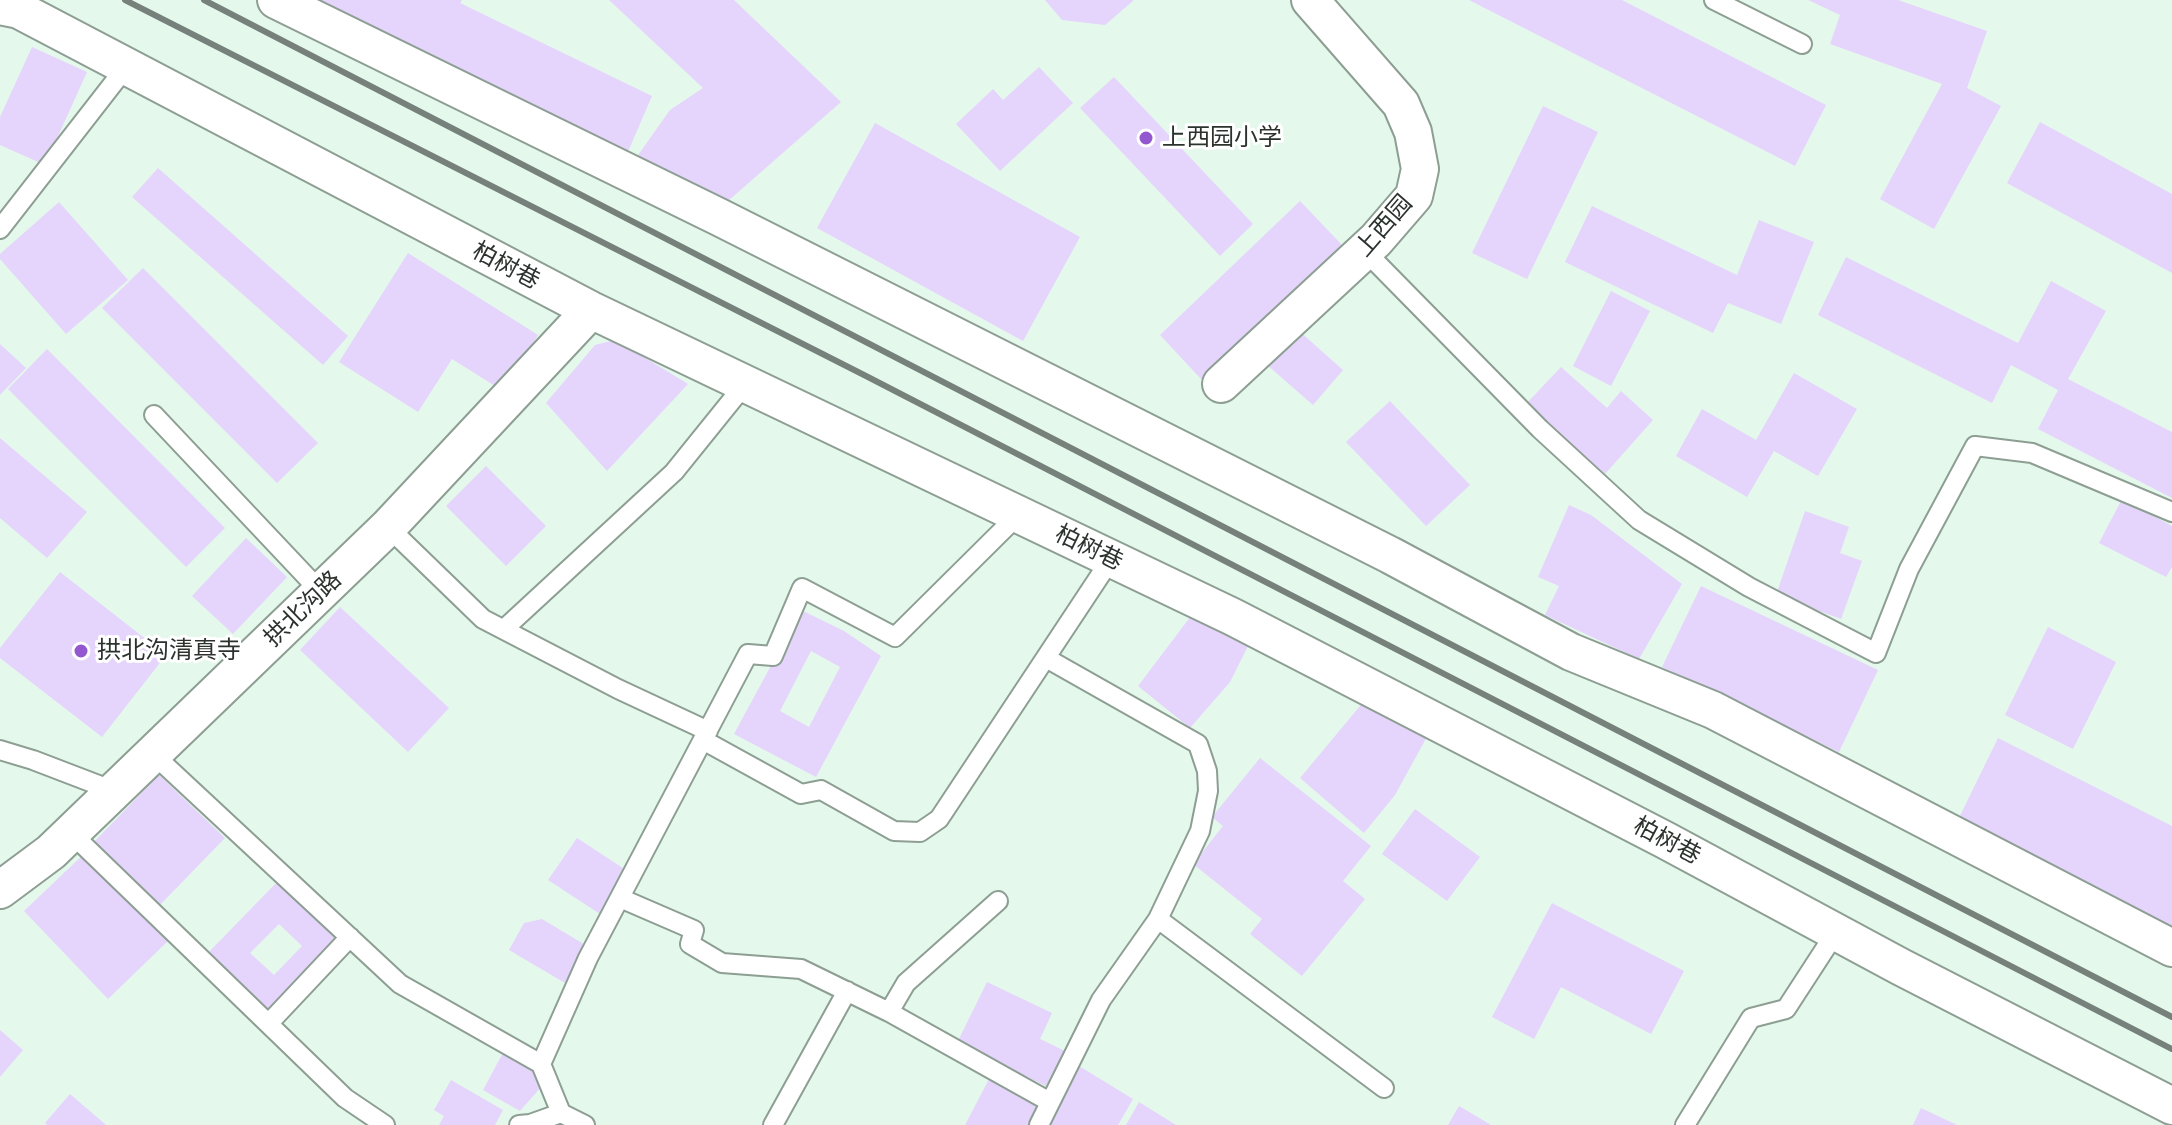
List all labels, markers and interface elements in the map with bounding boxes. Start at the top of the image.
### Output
place label: 上西园小学 [1162,124,1282,152]
marker: 上西园小学 [1137,129,1155,147]
street label: 上西园 [1350,189,1418,263]
street label: 柏树巷 [467,236,545,296]
street label: 柏树巷 [1050,519,1128,577]
street label: 拱北沟路 [258,565,348,653]
place label: 拱北沟清真寺 [97,637,241,665]
marker: 拱北沟清真寺 [72,642,90,660]
street label: 柏树巷 [1628,811,1706,871]

